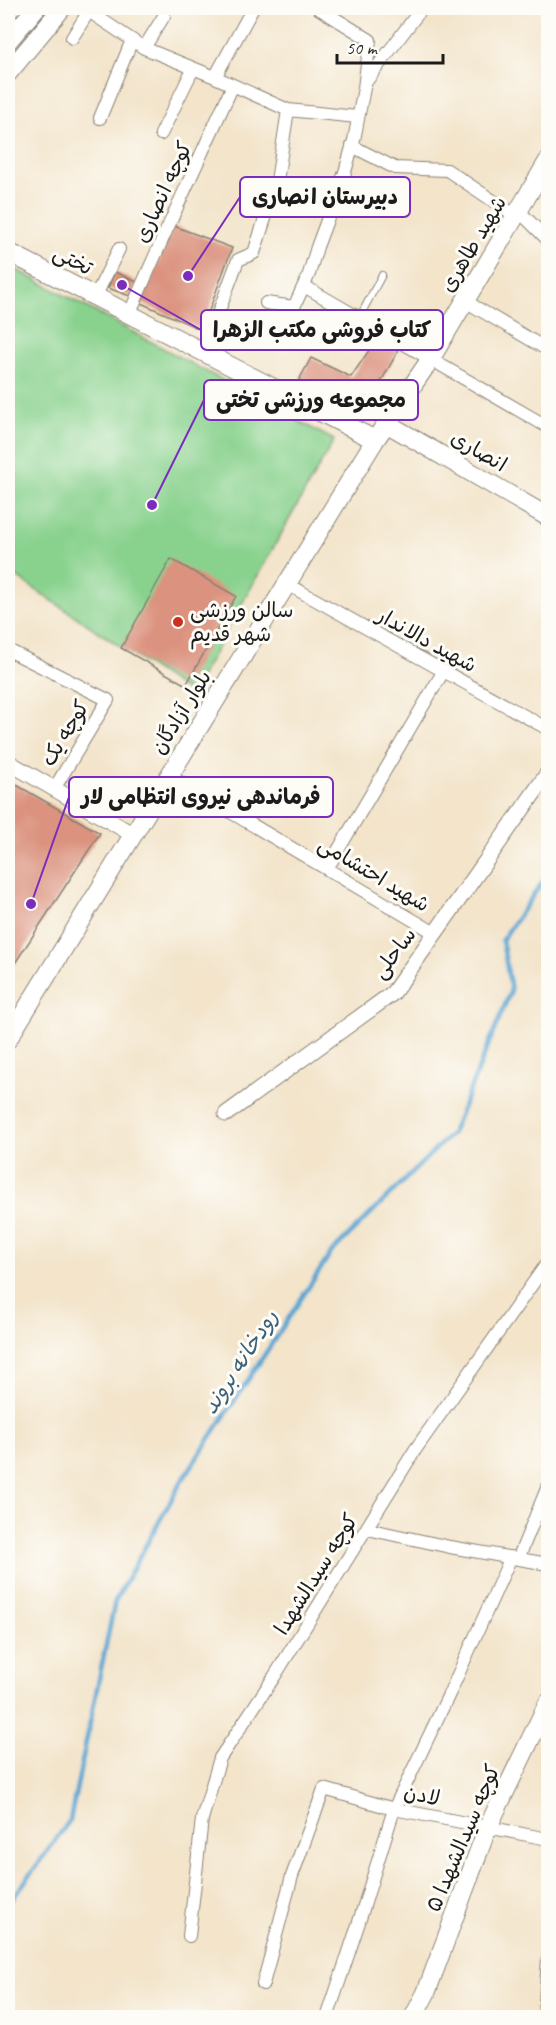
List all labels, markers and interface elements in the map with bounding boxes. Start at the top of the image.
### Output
scale bar [337,27,444,65]
text: 50 m [346,37,379,59]
street label: کوچه انصاری [128,137,198,247]
callout: دبیرستان انصاری [240,177,410,217]
text: دبیرستان انصاری [252,183,398,211]
street label: شهید طاهری [434,191,512,297]
street label: تختی [48,239,98,282]
callout: کتاب فروشی مکتب الزهرا [201,310,443,350]
text: کتاب فروشی مکتب الزهرا [213,316,431,344]
callout: مجموعه ورزشی تختی [204,380,418,420]
text: مجموعه ورزشی تختی [216,386,406,414]
street label: انصاری [446,425,512,477]
place label: سالن ورزشی شهر قدیم [190,597,294,650]
street label: شهید دالاندار [371,601,481,678]
marker: سالن ورزشی شهر قدیم [171,615,185,629]
street label: بلوار آزادگان [145,665,217,759]
street label: کوچه یک [35,695,95,771]
callout: فرماندهی نیروی انتظامی لار [69,777,333,817]
text: فرماندهی نیروی انتظامی لار [79,783,321,811]
street label: شهید احتشامی [313,831,434,918]
street label: ساحلی [366,922,423,984]
water label: رودخانه بروند [196,1304,284,1420]
street label: کوچه سیدالشهدا [268,1509,364,1639]
street label: کوچه سیدالشهدا ۵ [420,1760,506,1916]
street label: لادن [402,1779,442,1811]

